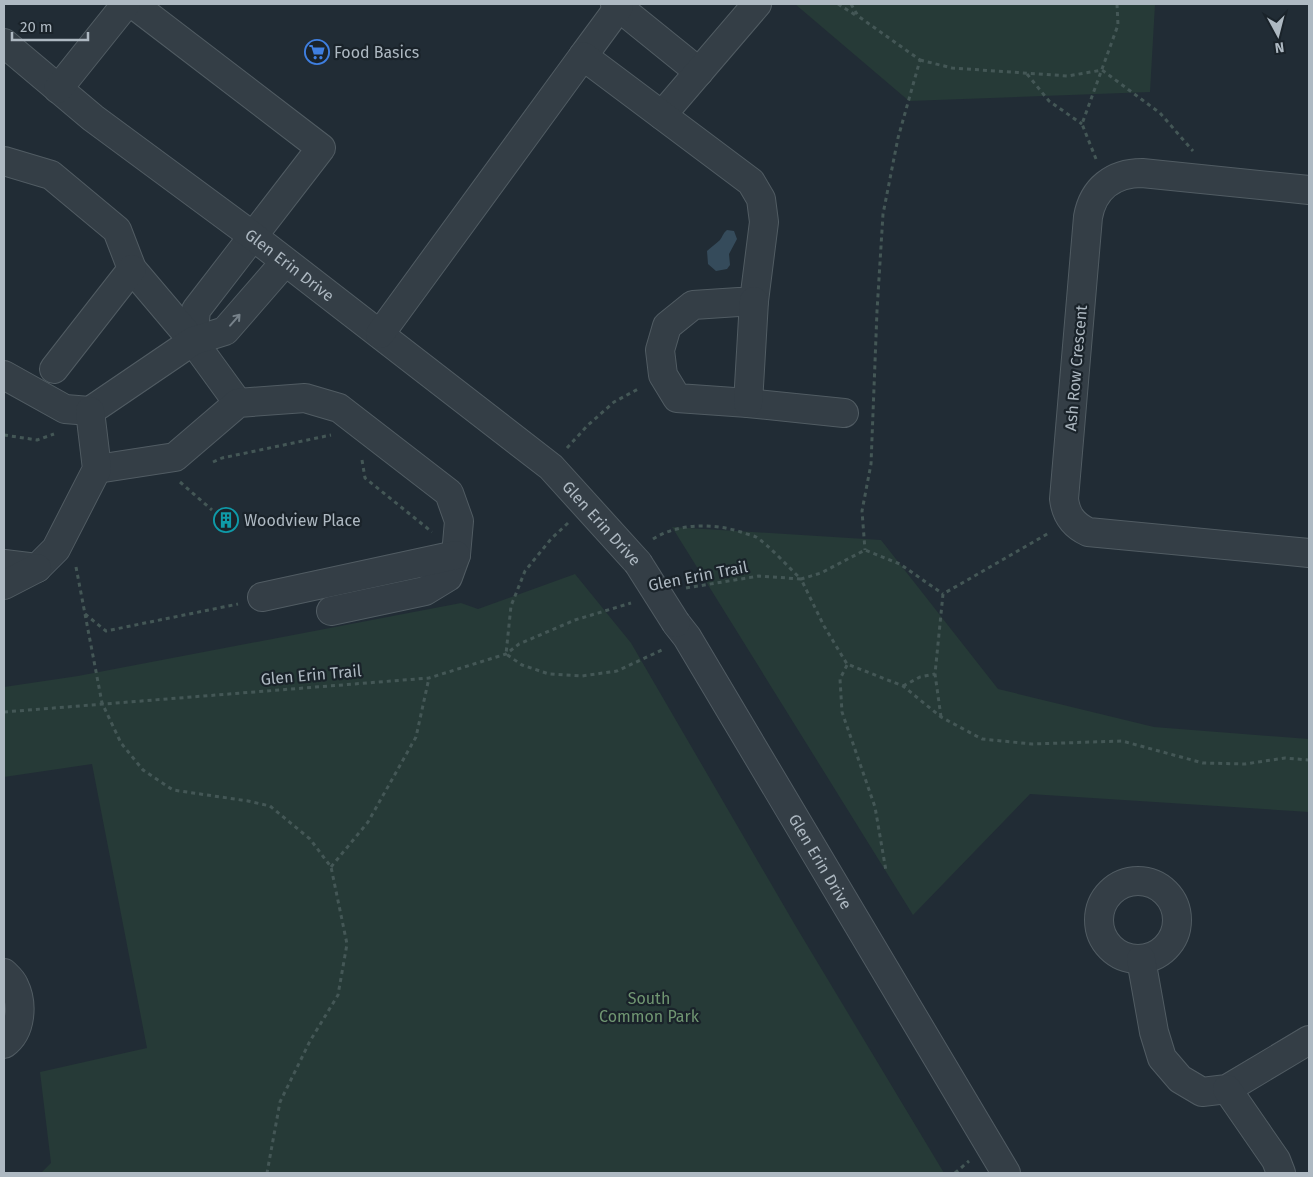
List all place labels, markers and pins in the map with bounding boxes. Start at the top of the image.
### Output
supermarket icon: Food Basics [304,39,330,65]
place label: Food Basics [334,43,419,62]
building icon: Woodview Place [213,507,239,533]
place label: Woodview Place [244,511,361,530]

